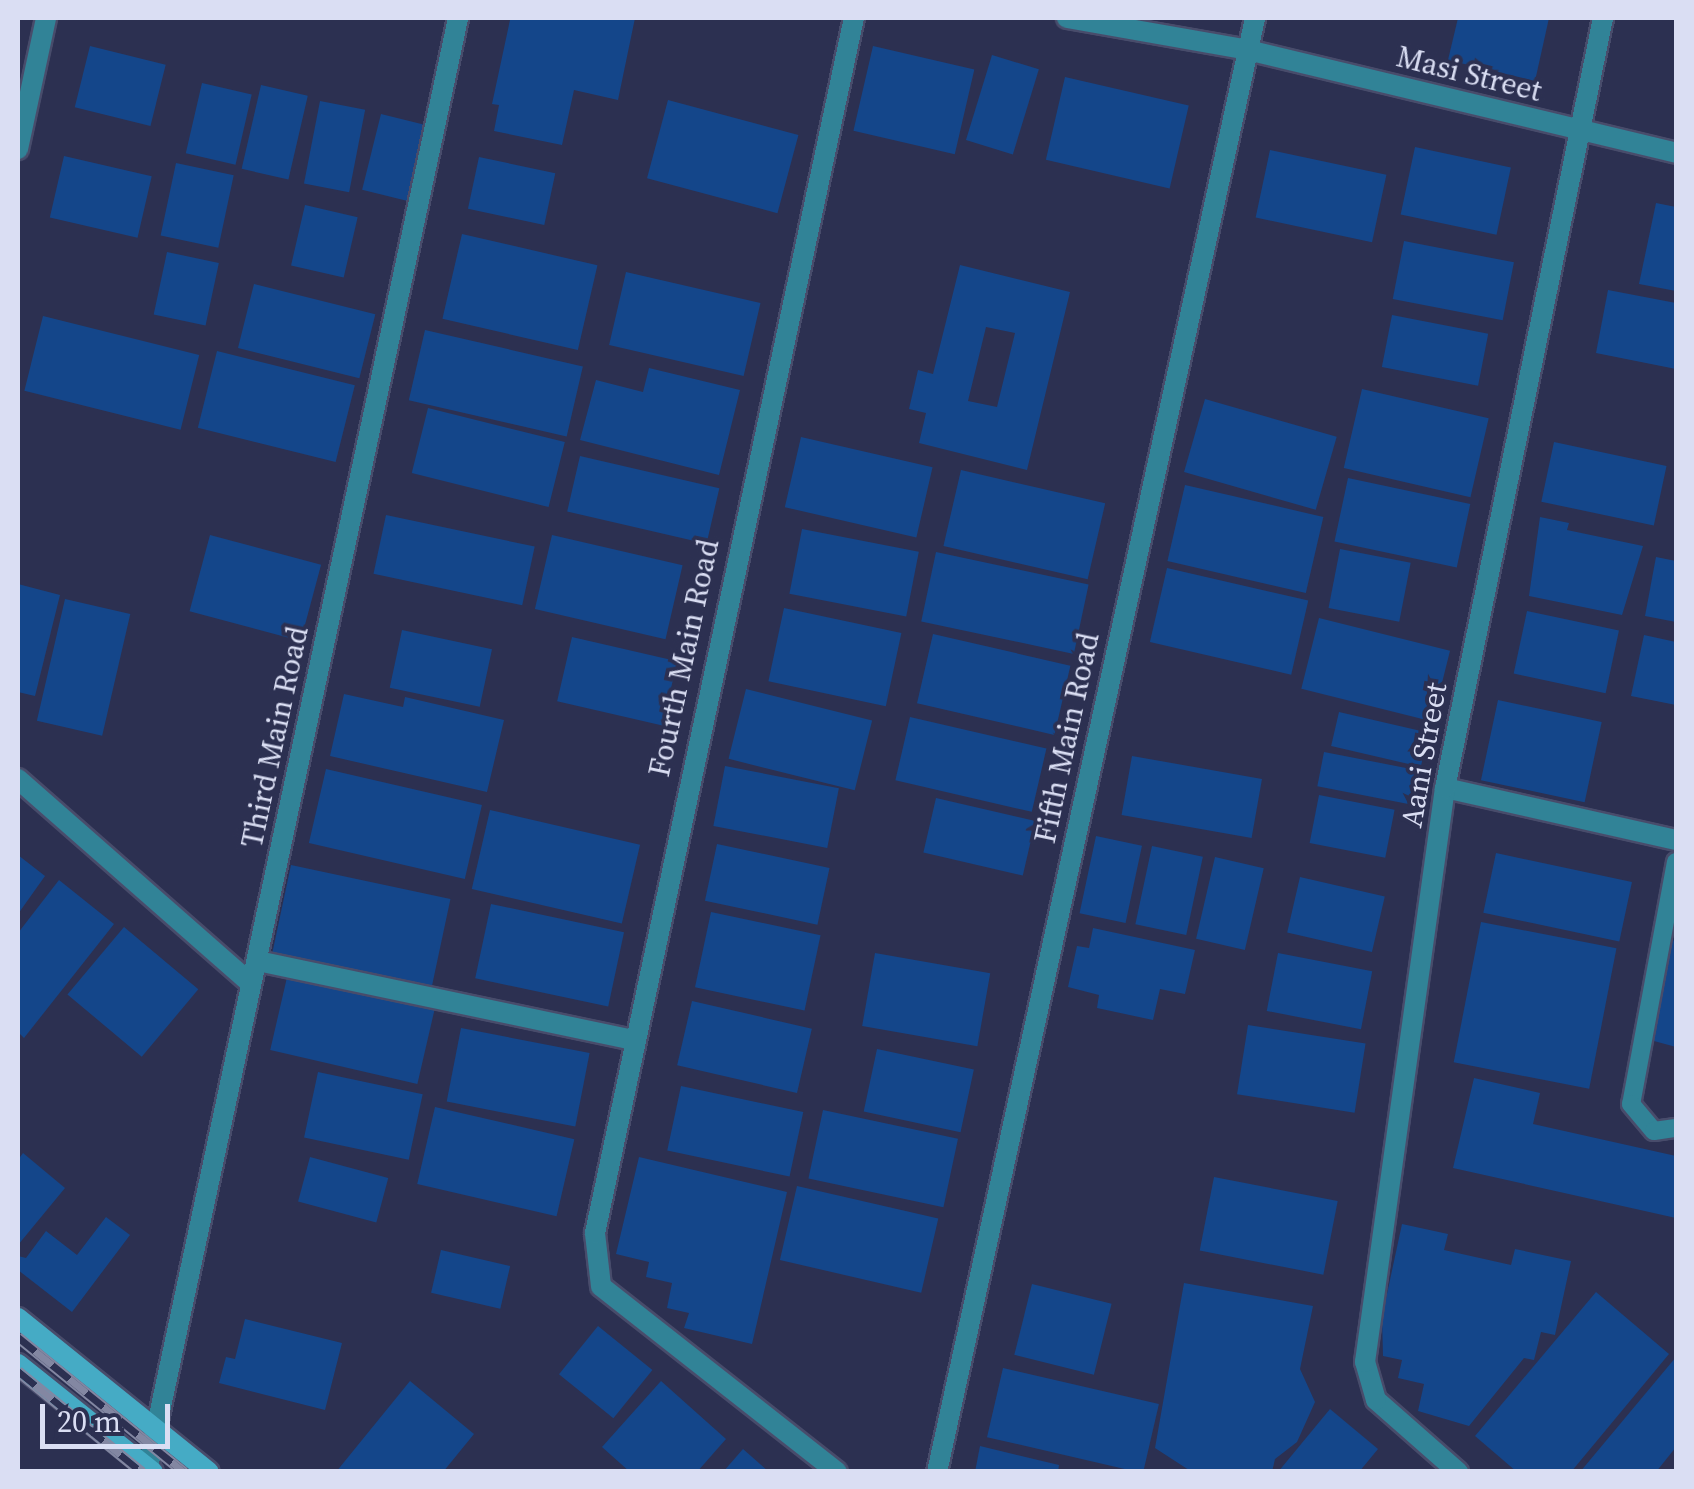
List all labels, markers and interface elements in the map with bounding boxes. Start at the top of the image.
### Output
street label: Masi Street [1393,39,1545,109]
street label: Fourth Main Road [641,536,727,780]
street label: Third Main Road [234,623,316,851]
street label: Fifth Main Road [1027,630,1107,846]
street label: Aani Street [1394,680,1454,830]
scale bar [45,1384,175,1446]
text: 20 m [57,1401,121,1442]

